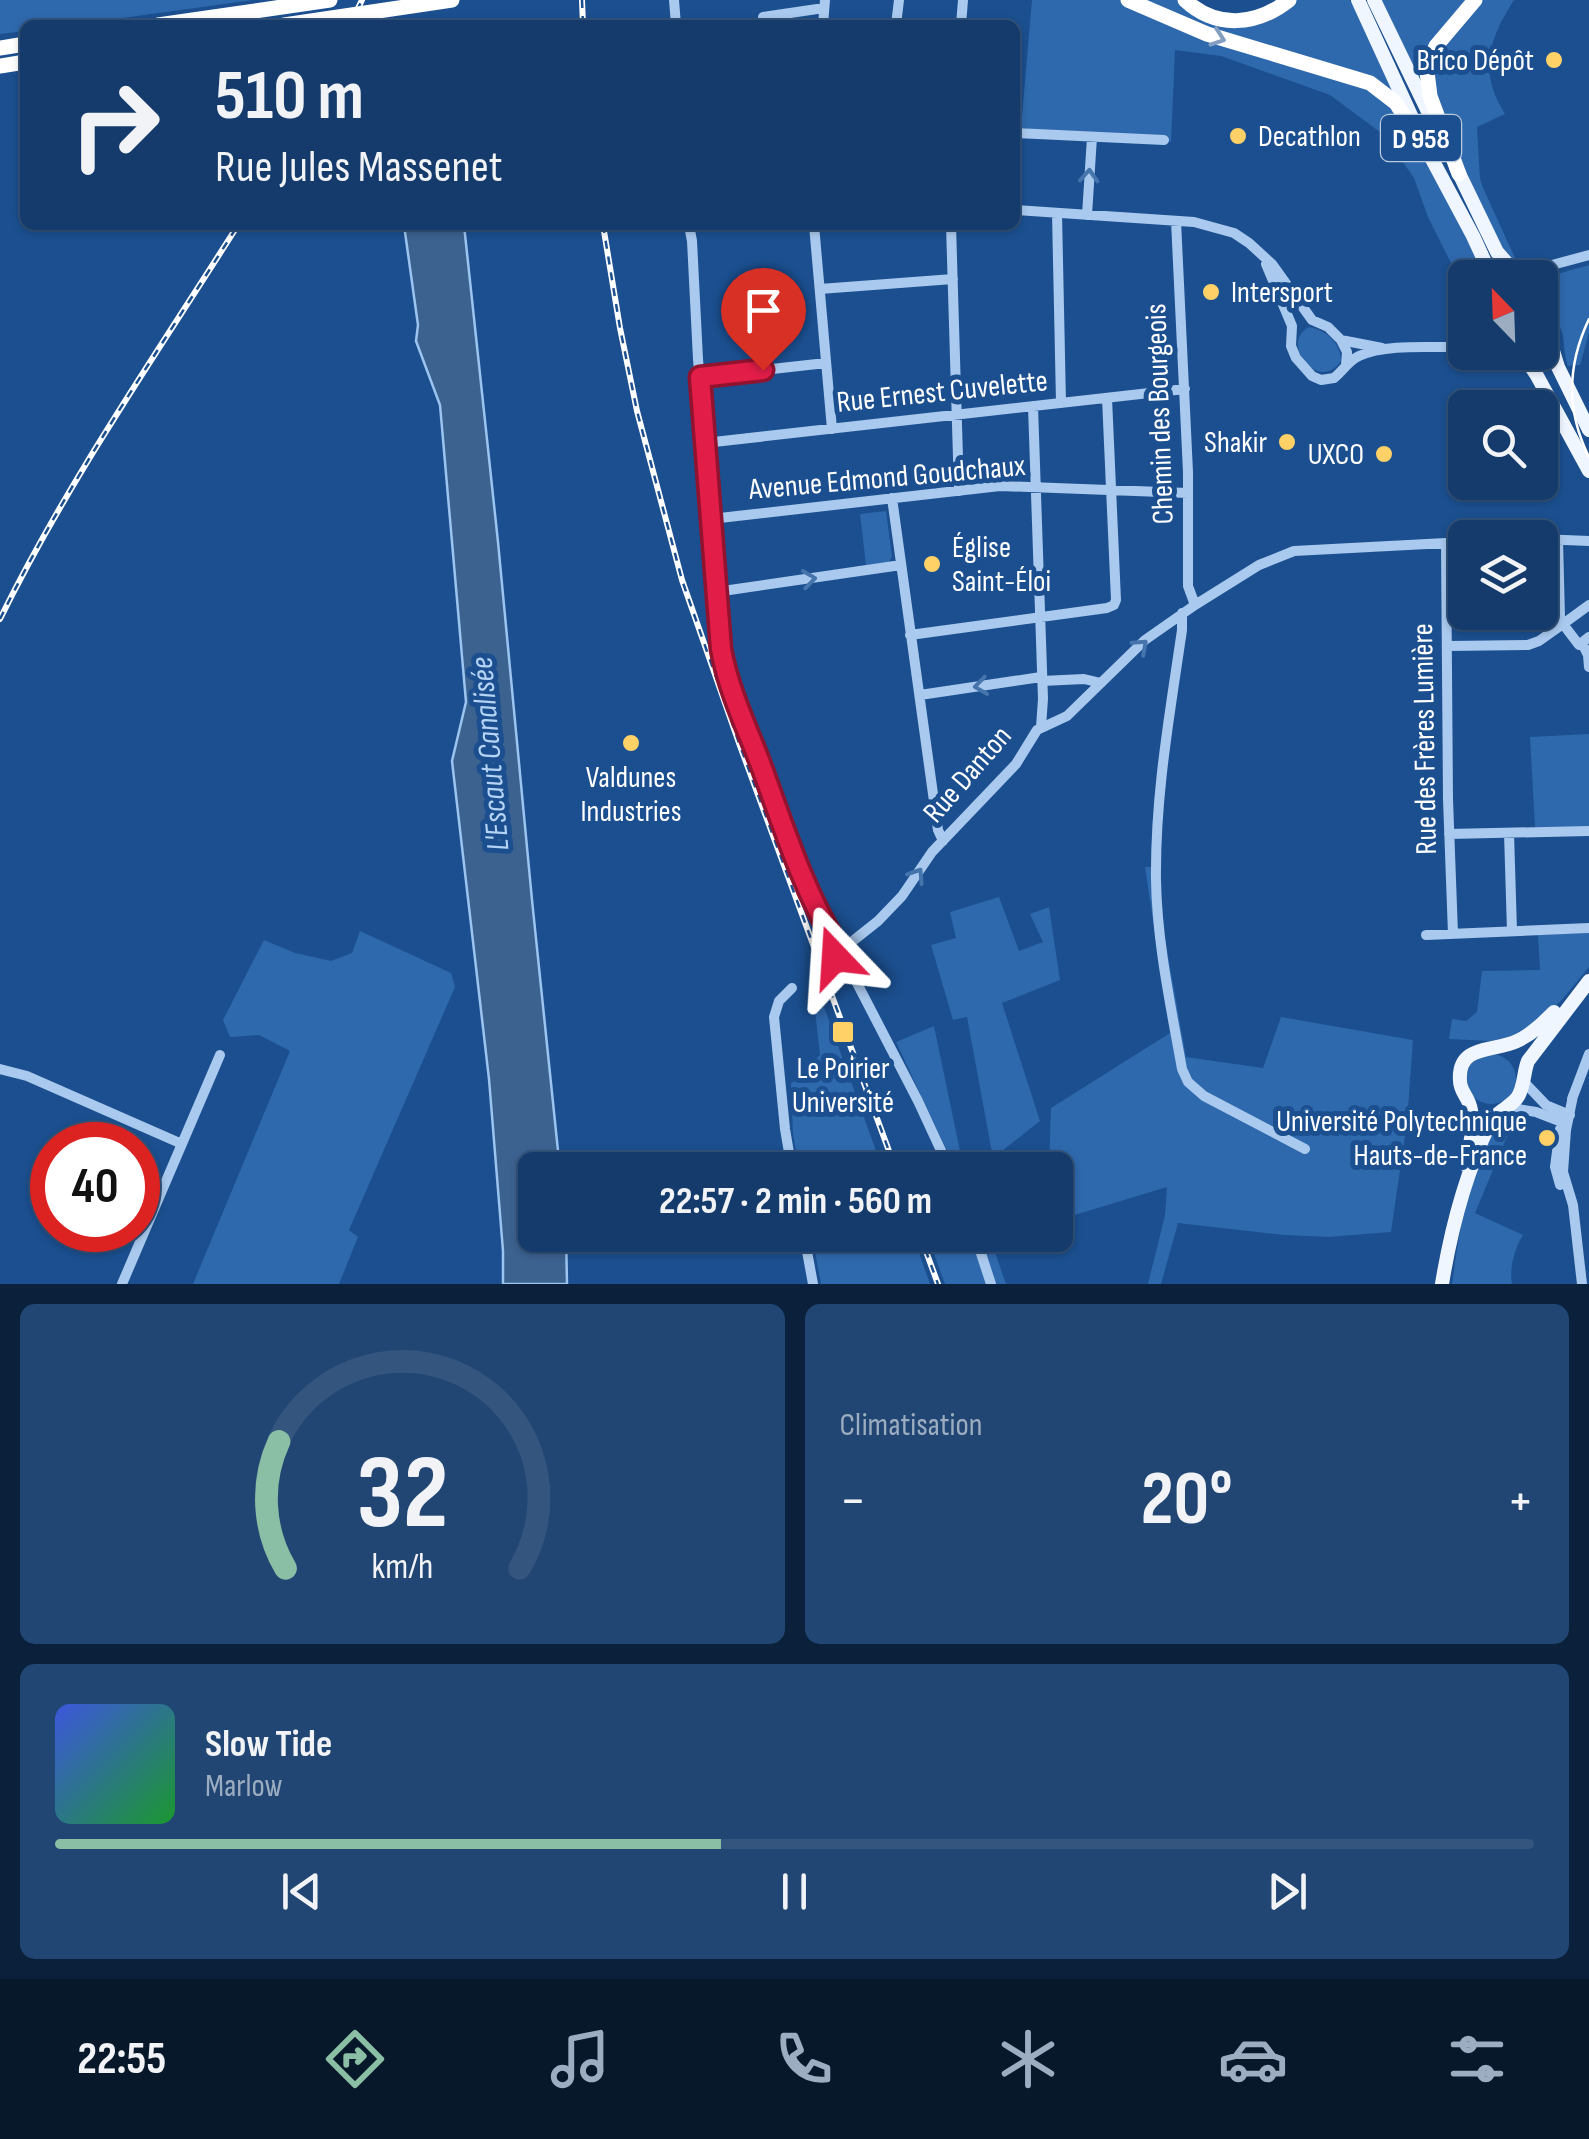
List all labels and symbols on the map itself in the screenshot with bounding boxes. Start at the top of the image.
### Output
one-way arrow [1208,26,1225,47]
place label: Brico Dépôt [1417,43,1534,79]
marker: Brico Dépôt [1543,49,1565,71]
road number: D 958 [1381,115,1461,161]
place label: Decathlon [1258,119,1361,155]
marker: Decathlon [1227,125,1249,147]
one-way arrow [1078,168,1099,184]
north arrow [1448,260,1558,370]
pin [721,268,806,371]
place label: Intersport [1231,275,1333,311]
marker: Intersport [1200,281,1222,303]
street label: Chemin des Bourgeois [1138,303,1182,525]
street label: Rue Ernest Cuvelette [835,363,1049,421]
place label: Shakir [1204,425,1267,461]
marker: Shakir [1276,431,1298,453]
place label: UXCO [1308,437,1364,473]
marker: UXCO [1373,443,1395,465]
street label: Avenue Edmond Goudchaux [746,448,1027,508]
place label: Église Saint-Éloi [952,530,1051,600]
marker: Église Saint-Éloi [921,553,943,575]
one-way arrow [800,569,817,590]
street label: Rue des Frères Lumière [1405,623,1445,855]
one-way arrow [1129,639,1147,657]
water label: L'Escaut Canalisée [463,655,518,853]
one-way arrow [972,675,988,696]
street label: Rue Danton [916,719,1020,830]
marker: Valdunes Industries [620,732,642,754]
place label: Valdunes Industries [581,760,681,830]
one-way arrow [904,868,923,886]
position arrow [783,905,887,1009]
marker: Le Poirier Université [830,1019,856,1045]
place label: Le Poirier Université [792,1051,894,1121]
place label: Université Polytechnique Hauts-de-France [1276,1104,1527,1174]
speed limit sign: 40 [30,1122,160,1252]
marker: Université Polytechnique Hauts-de-France [1536,1127,1558,1149]

